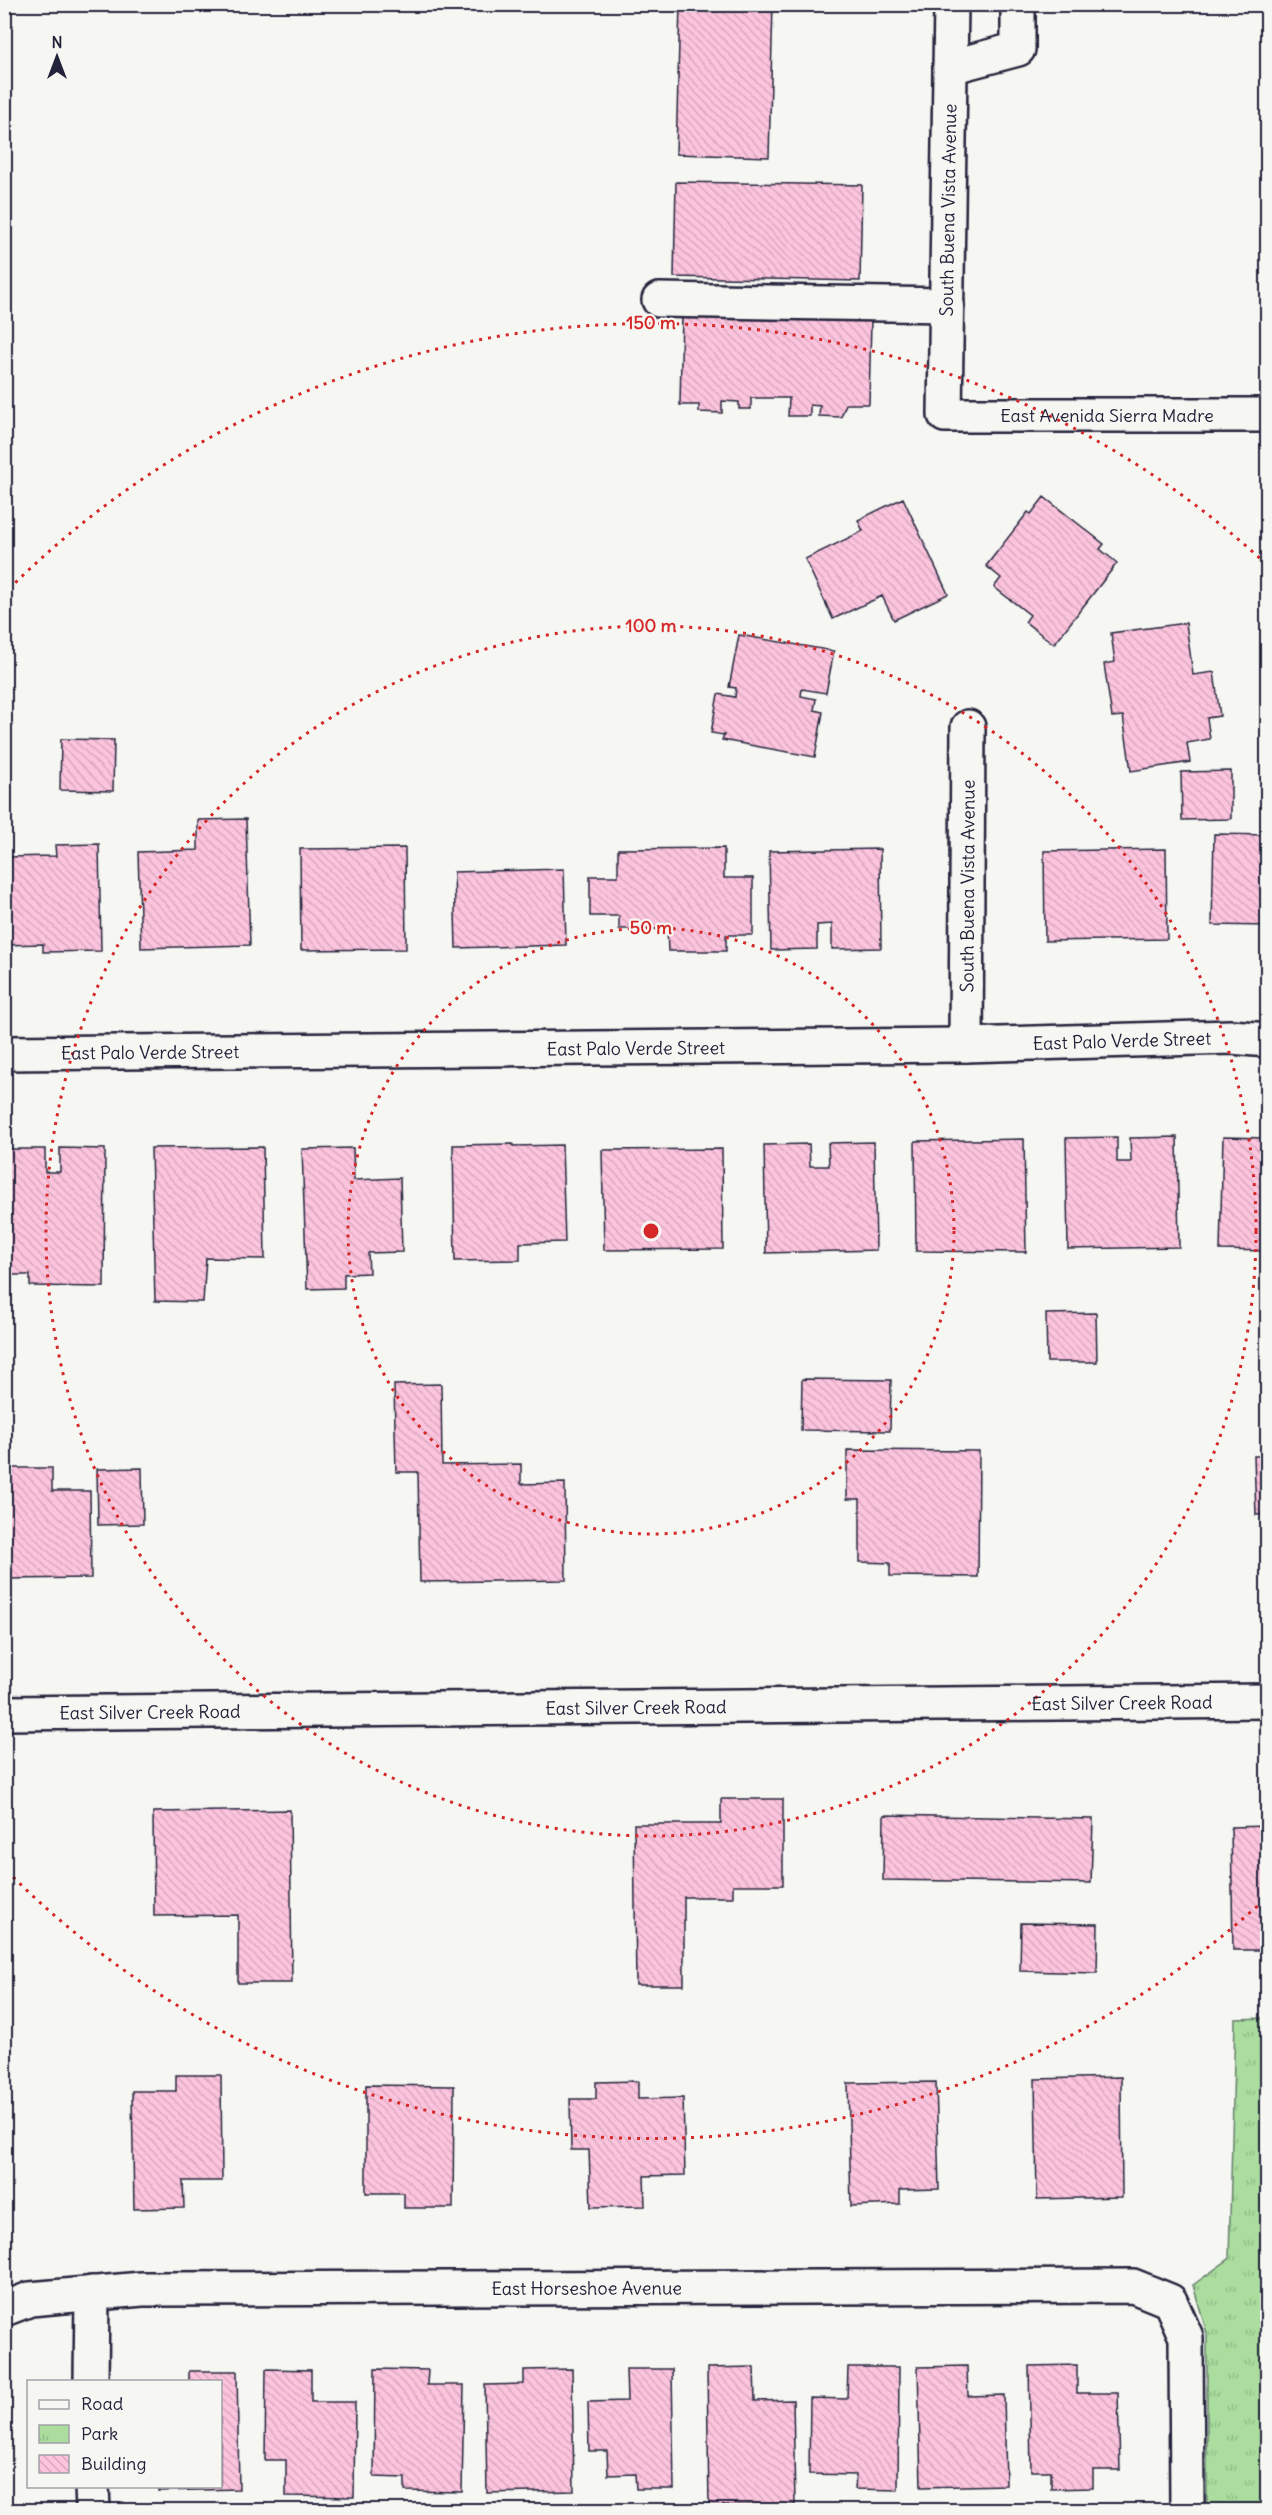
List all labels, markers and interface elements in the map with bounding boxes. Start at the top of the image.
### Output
north arrow [27,27,87,87]
text: N [51,32,63,52]
street label: South Buena Vista Avenue [935,103,961,317]
text: 150 m [626,311,676,334]
street label: East Avenida Sierra Madre [1000,404,1214,427]
text: 100 m [626,614,677,637]
street label: South Buena Vista Avenue [955,779,979,993]
text: 50 m [630,916,672,939]
street label: East Palo Verde Street [1032,1026,1211,1054]
street label: East Palo Verde Street [547,1036,725,1060]
street label: East Palo Verde Street [61,1040,239,1064]
centre of rings [641,1221,661,1241]
street label: East Silver Creek Road [1031,1690,1213,1715]
street label: East Silver Creek Road [545,1695,727,1719]
street label: East Silver Creek Road [59,1699,241,1724]
street label: East Horseshoe Avenue [491,2276,682,2299]
legend [27,2380,222,2488]
text: Road [81,2392,124,2415]
text: Park [81,2422,118,2445]
text: Building [81,2452,146,2475]

